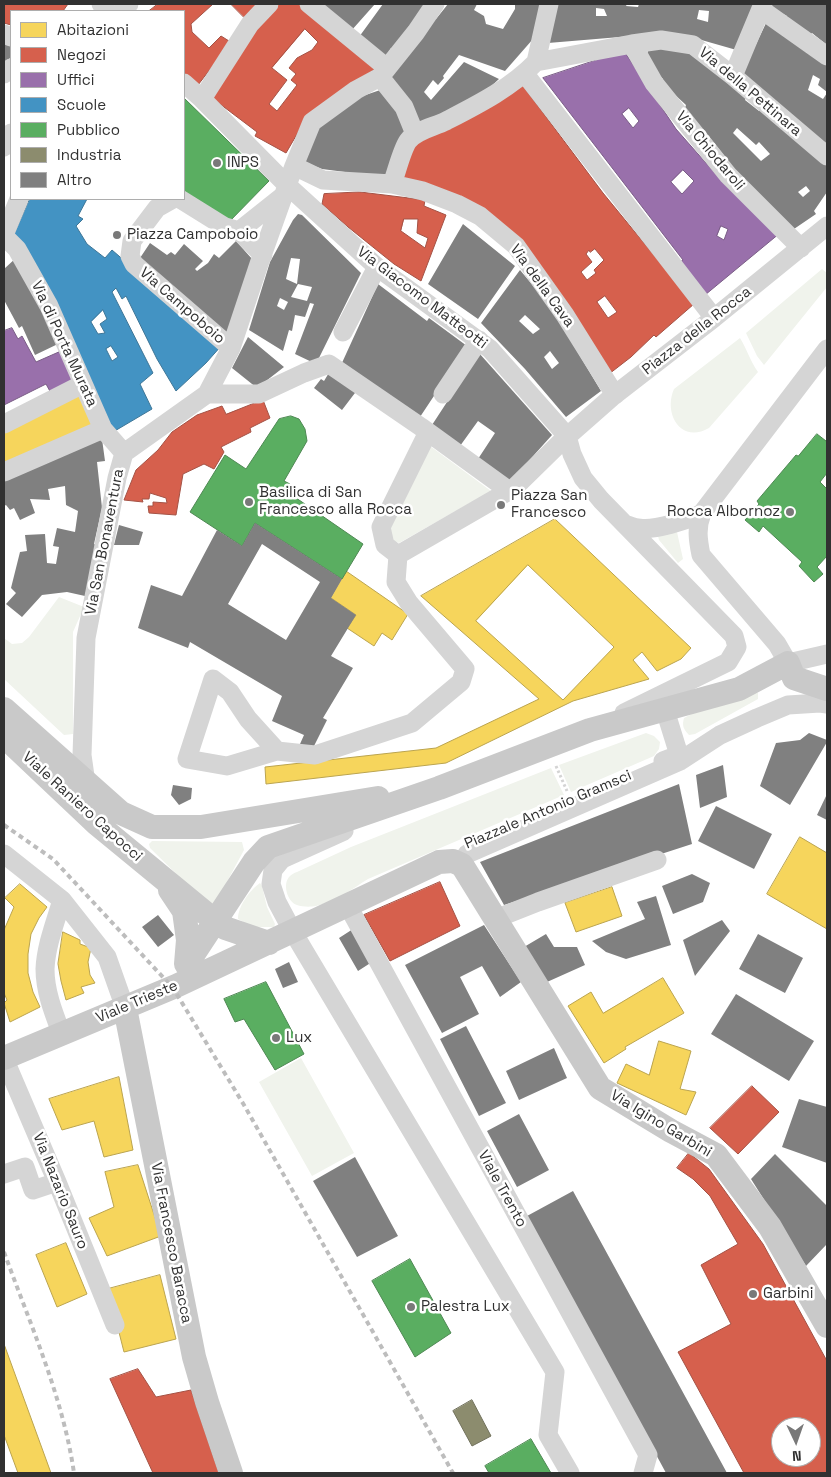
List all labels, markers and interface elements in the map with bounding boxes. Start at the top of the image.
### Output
legend [10,10,185,200]
text: Abitazioni [57,20,129,39]
street label: Via della Pettinara [695,44,805,140]
text: Negozi [57,45,106,64]
text: Uffici [57,70,94,89]
text: Scuole [57,95,106,114]
street label: Via Chiodaroli [672,108,748,194]
text: Pubblico [57,120,120,139]
text: Industria [57,145,121,164]
place label: INPS [227,154,259,172]
marker: INPS [211,157,223,169]
text: Altro [57,170,92,189]
place label: Piazza Campoboio [127,226,258,244]
marker: Piazza Campoboio [111,229,123,241]
street label: Via della Cava [506,241,578,331]
street label: Via Giacomo Matteotti [353,243,491,353]
street label: Via Campoboio [136,264,228,348]
street label: Via di Porta Murata [27,278,101,410]
street label: Piazza della Rocca [639,283,755,379]
street label: Via San Bonaventura [82,467,128,617]
place label: Basilica di San Francesco alla Rocca [259,484,412,519]
place label: Piazza San Francesco [511,487,587,522]
marker: Basilica di San Francesco alla Rocca [243,496,255,508]
marker: Piazza San Francesco [495,499,507,511]
place label: Rocca Albornoz [667,503,780,521]
marker: Rocca Albornoz [784,506,796,518]
street label: Viale Raniero Capocci [18,748,146,866]
street label: Piazzale Antonio Gramsci [462,767,634,853]
street label: Viale Trieste [93,977,181,1027]
place label: Lux [286,1029,312,1047]
marker: Lux [270,1032,282,1044]
street label: Via Igino Garbini [607,1087,715,1161]
street label: Via Nazario Sauro [28,1130,92,1252]
street label: Viale Trento [474,1148,530,1230]
street label: Via Francesco Baracca [147,1161,195,1325]
place label: Garbini [763,1285,813,1303]
marker: Garbini [747,1288,759,1300]
place label: Palestra Lux [421,1298,510,1316]
marker: Palestra Lux [405,1301,417,1313]
north arrow [771,1417,821,1467]
text: N [792,1447,802,1465]

